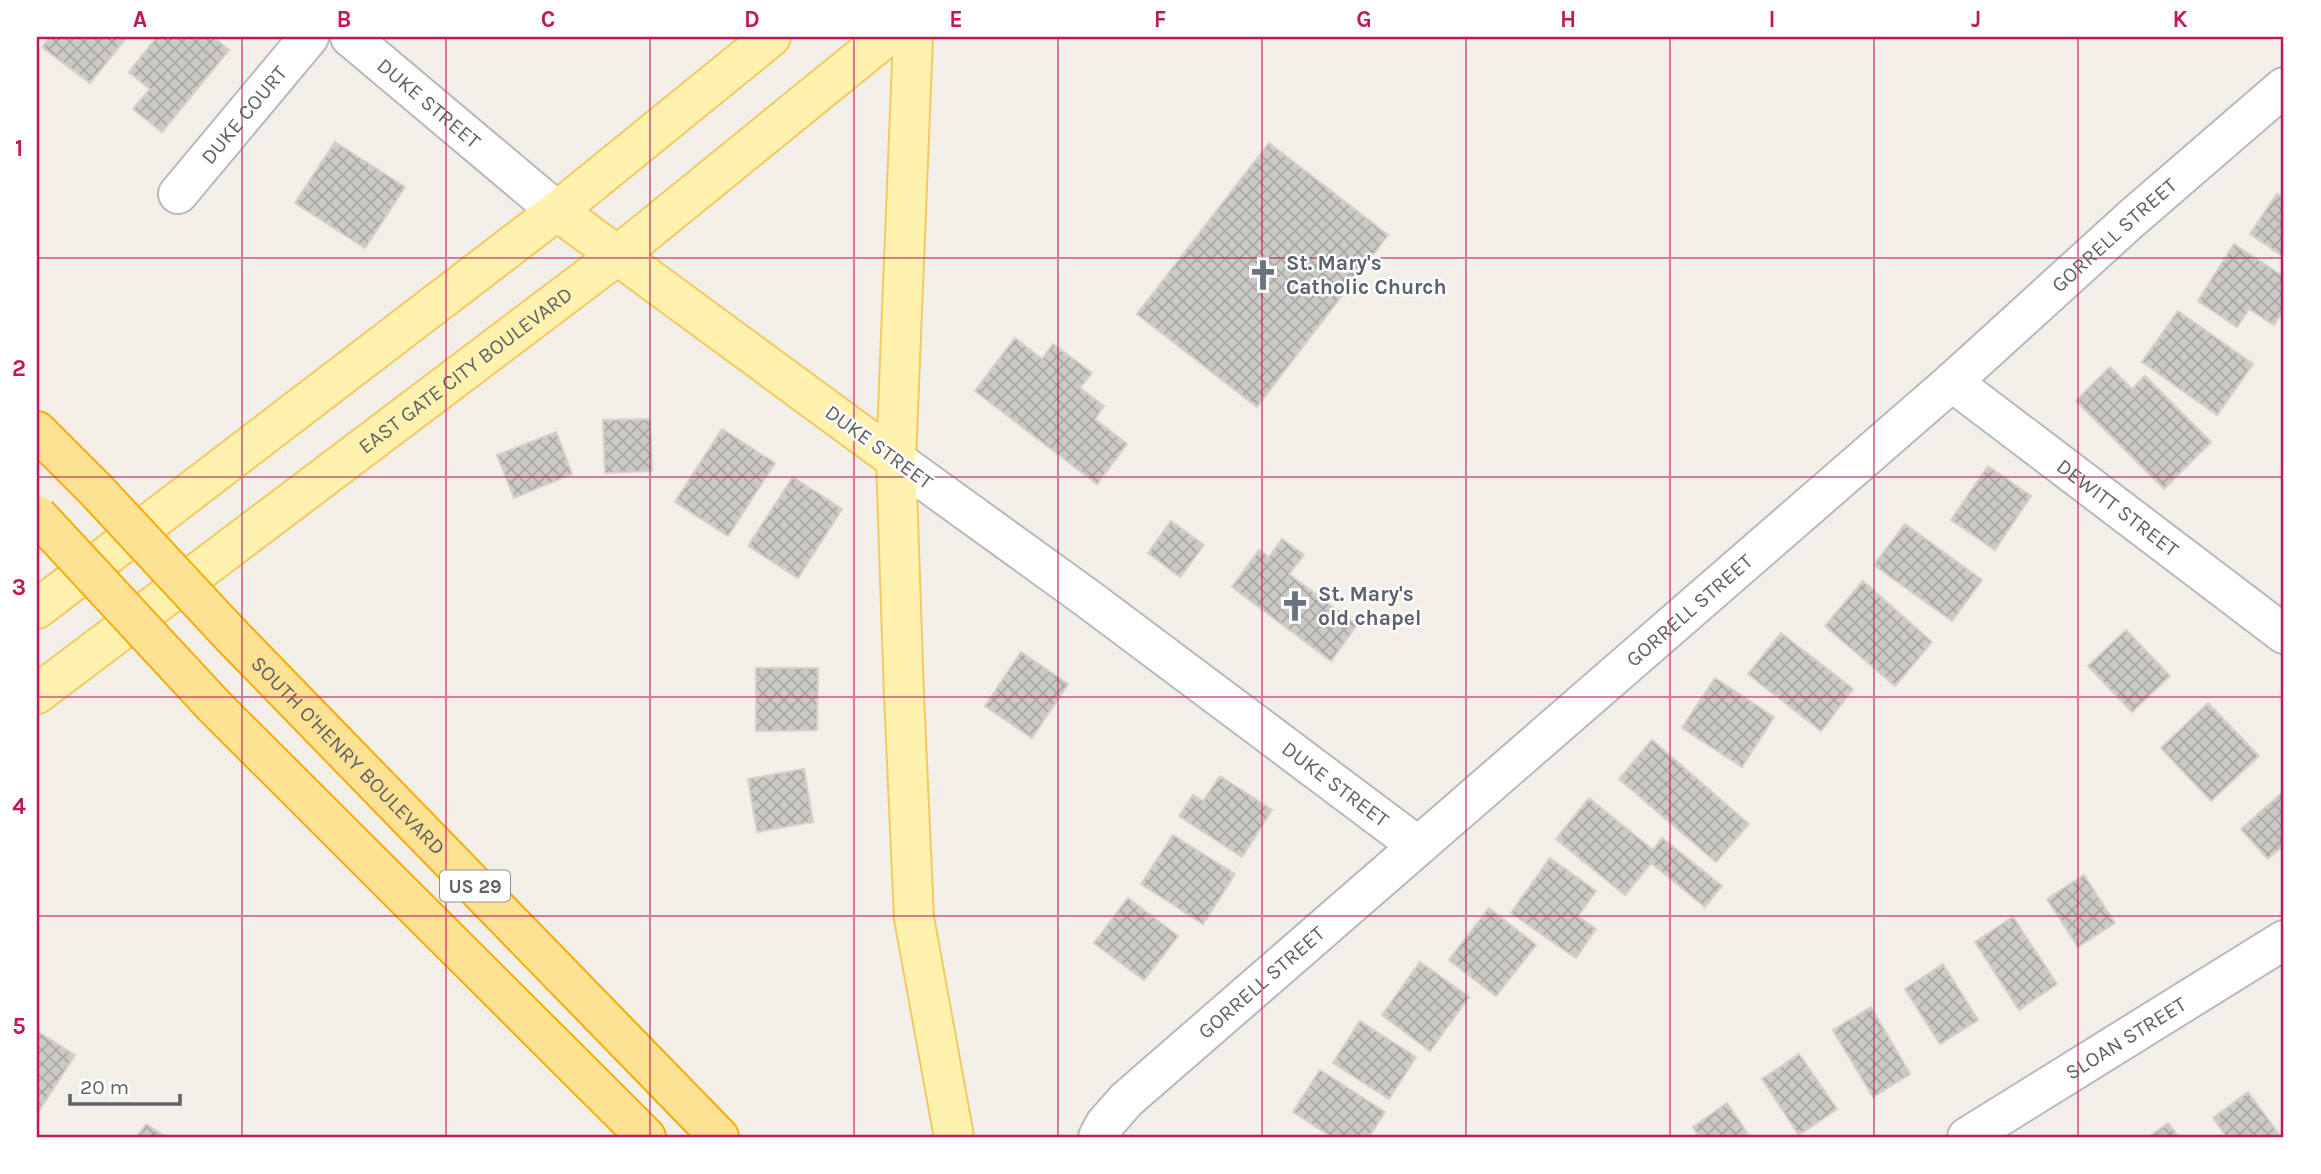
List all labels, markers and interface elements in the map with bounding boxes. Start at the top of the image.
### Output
text: A [133,6,147,33]
text: B [337,6,351,33]
text: C [541,6,555,33]
text: D [744,6,760,33]
text: E [949,6,963,33]
text: F [1154,6,1166,33]
text: G [1356,6,1372,33]
text: H [1560,6,1576,33]
text: I [1768,6,1776,33]
text: J [1971,6,1981,33]
text: K [2172,6,2188,33]
street label: DUKE STREET [372,53,486,154]
street label: DUKE COURT [196,61,292,169]
text: 1 [15,135,23,162]
street label: GORRELL STREET [2047,173,2182,297]
place label: St. Mary's Catholic Church [1286,251,1447,299]
church icon: St. Mary's Catholic Church [1246,258,1280,292]
street label: EAST GATE CITY BOULEVARD [354,282,577,459]
text: 2 [12,355,26,382]
street label: DUKE STREET [820,400,938,494]
street label: DEWITT STREET [2052,454,2184,562]
street label: GORRELL STREET [1621,549,1758,672]
text: 3 [12,574,26,601]
place label: St. Mary's old chapel [1318,582,1421,630]
church icon: St. Mary's old chapel [1278,589,1312,623]
street label: SOUTH O'HENRY BOULEVARD [246,651,450,860]
street label: DUKE STREET [1277,736,1394,832]
text: 4 [12,793,26,820]
road number: US 29 [440,870,510,902]
street label: GORRELL STREET [1193,921,1330,1044]
street label: SLOAN STREET [2061,991,2191,1085]
text: 5 [12,1013,26,1040]
scale bar [70,1062,180,1106]
text: 20 m [80,1075,129,1099]

